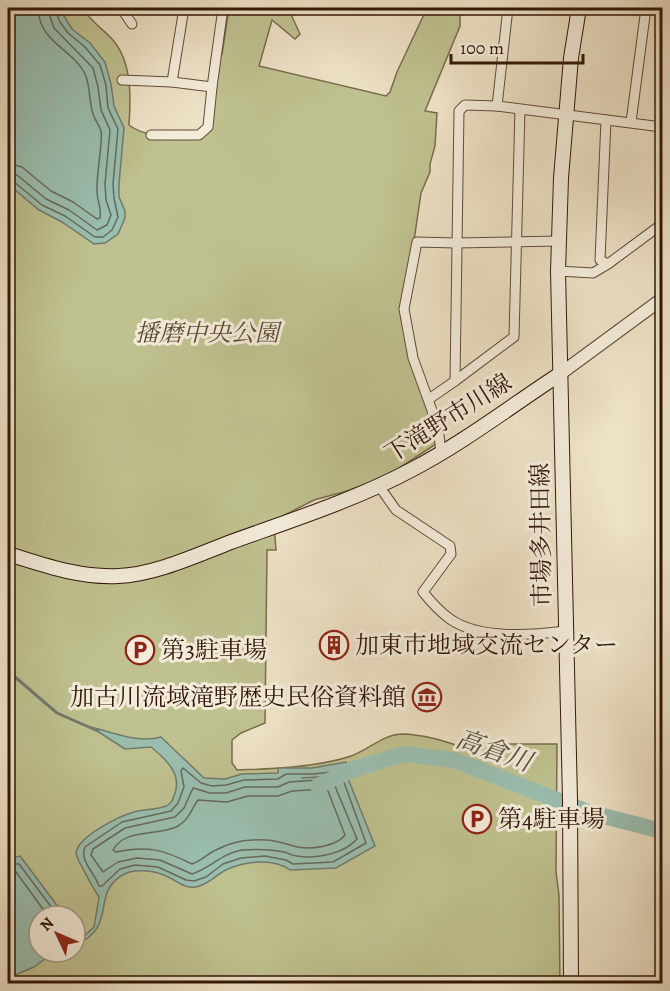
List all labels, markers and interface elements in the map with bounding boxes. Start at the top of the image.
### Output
scale bar [451,27,583,65]
text: 100 m [460,36,504,60]
park label: 播磨中央公園 [135,317,283,349]
street label: 下滝野市川線 [378,366,518,470]
street label: 市場多井田線 [524,463,558,607]
building icon: 加東市地域交流センター [318,629,350,661]
place label: 加東市地域交流センター [355,629,618,661]
parking icon: 第3駐車場 [124,634,156,666]
place label: 第3駐車場 [161,634,267,666]
place label: 加古川流域滝野歴史民俗資料館 [70,681,406,713]
museum icon: 加古川流域滝野歴史民俗資料館 [411,681,443,713]
water label: 高倉川 [451,721,539,781]
parking icon: 第4駐車場 [461,803,493,835]
place label: 第4駐車場 [498,803,605,835]
north arrow [27,904,87,964]
text: N [35,912,59,936]

